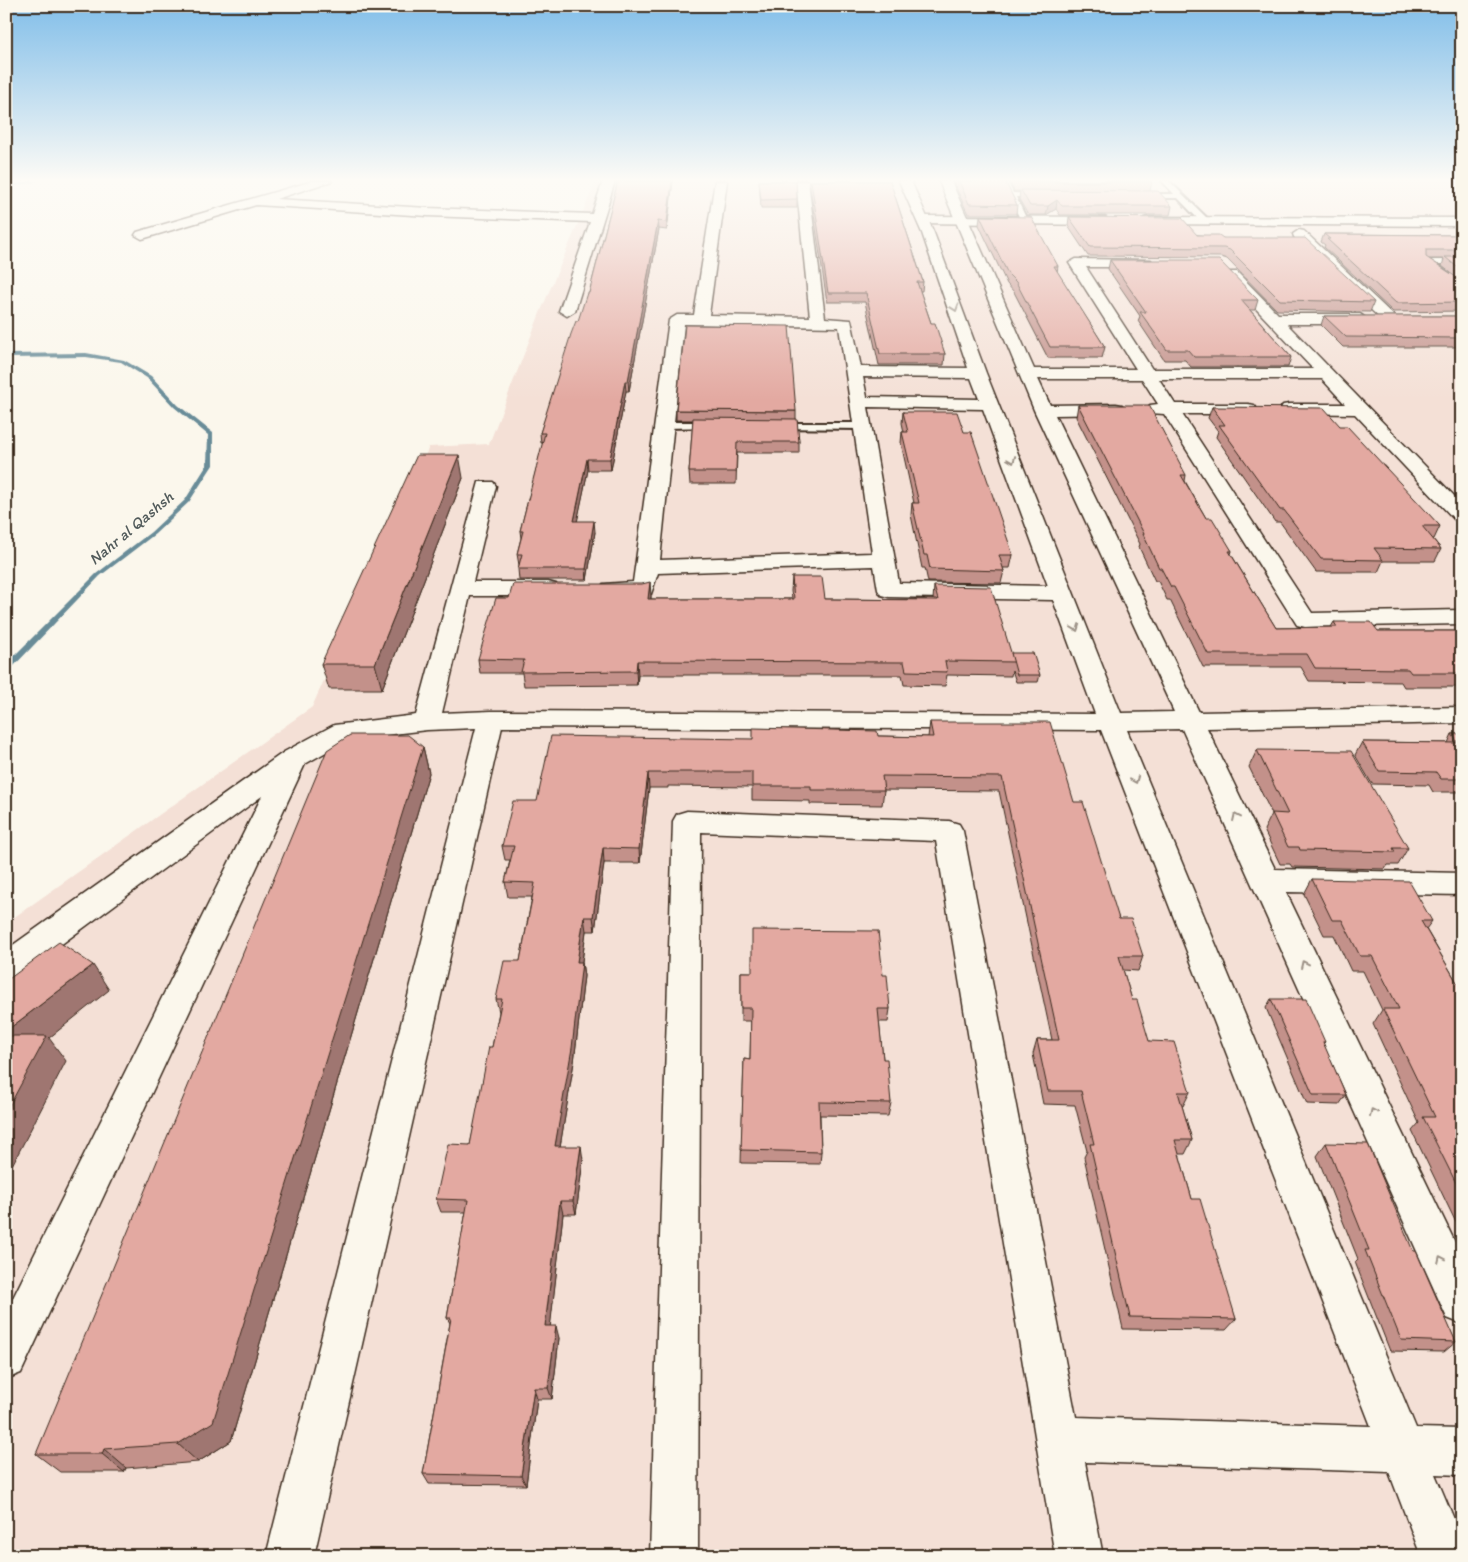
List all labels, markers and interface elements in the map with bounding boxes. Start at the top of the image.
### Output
one-way arrow [949,303,959,312]
one-way arrow [1006,455,1016,464]
water label: Nahr al Qashsh [85,487,177,569]
one-way arrow [1070,624,1080,632]
one-way arrow [1128,775,1139,784]
one-way arrow [1231,813,1242,822]
one-way arrow [1300,960,1310,969]
one-way arrow [1368,1108,1379,1117]
one-way arrow [1437,1255,1447,1264]

